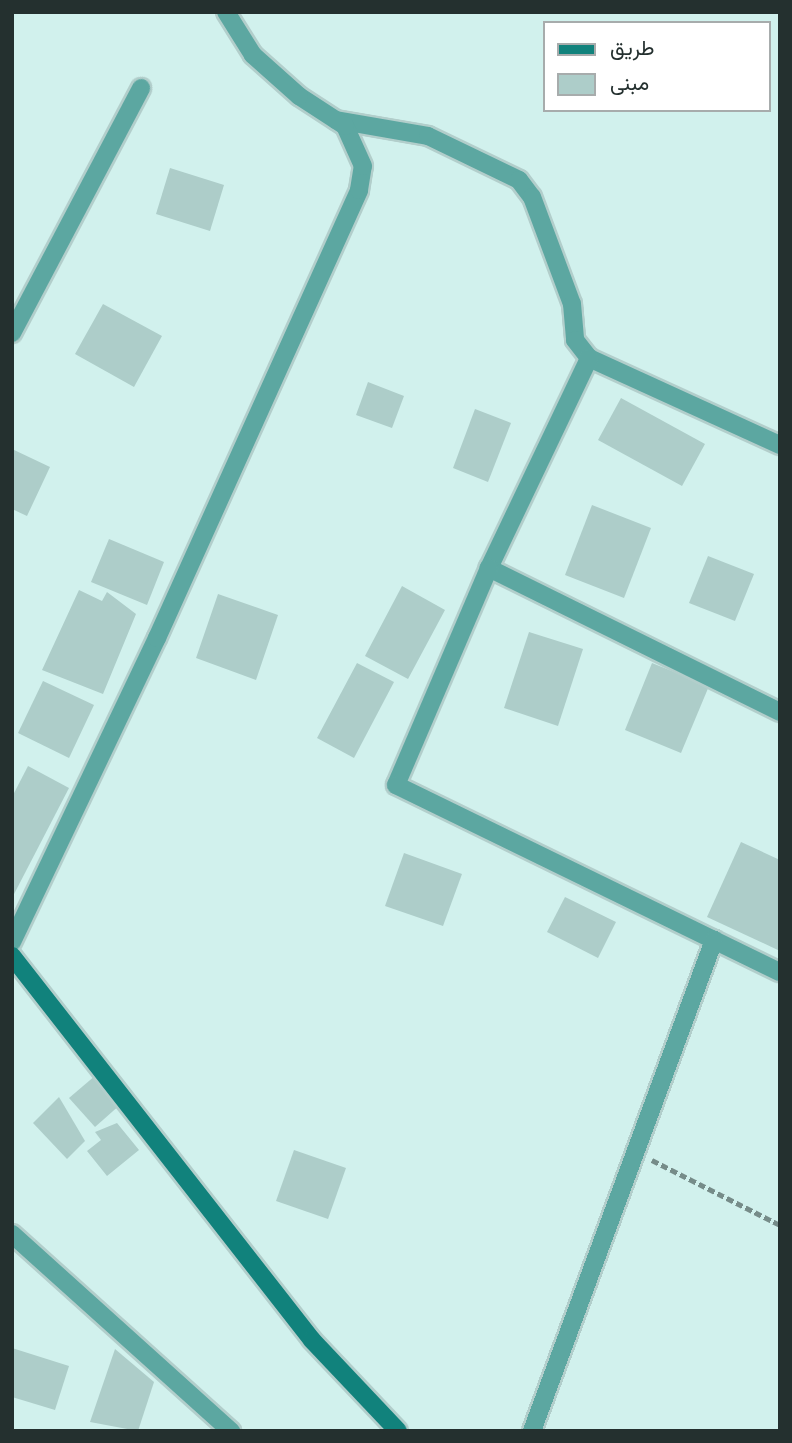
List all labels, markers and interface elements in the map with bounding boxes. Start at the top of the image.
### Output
legend [544,21,771,112]
text: طريق [610,33,655,62]
text: مبنى [610,68,649,97]

